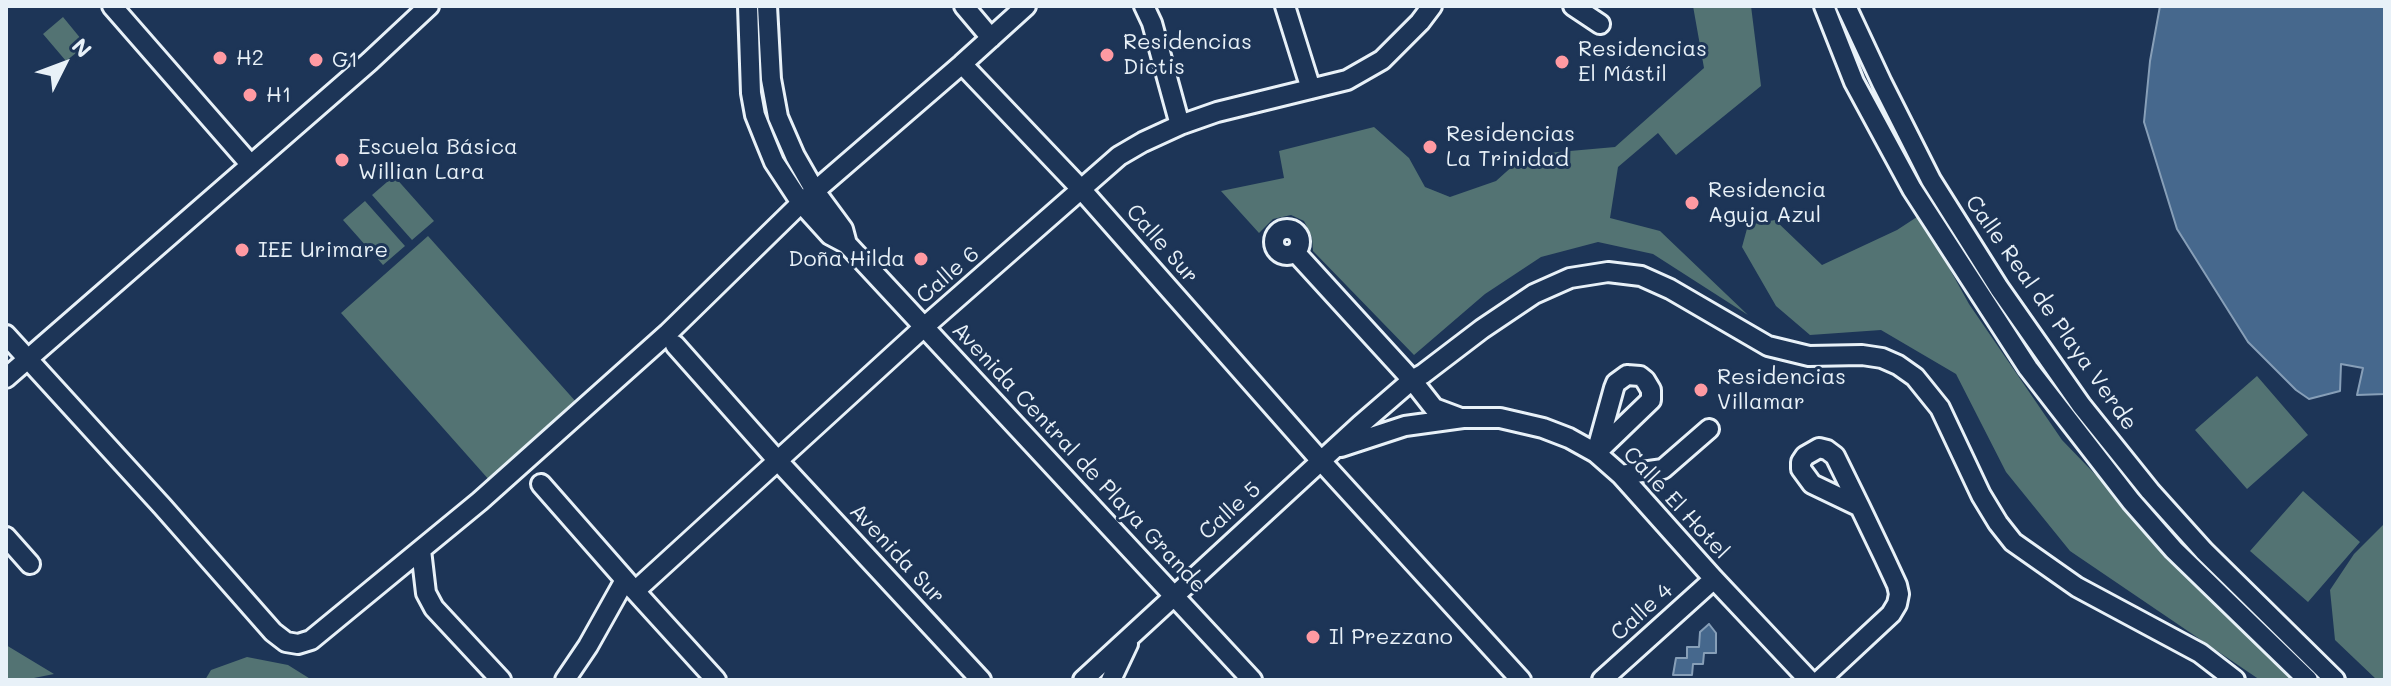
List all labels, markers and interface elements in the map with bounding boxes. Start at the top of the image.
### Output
north arrow [24,24,104,104]
place label: Residencias Dictis [1123,29,1252,80]
text: N [66,32,99,64]
place label: Residencias El Mástil [1578,36,1707,88]
place label: H2 [236,45,264,71]
marker: Residencias Dictis [1098,46,1116,64]
place label: G1 [332,47,358,73]
marker: H2 [211,49,229,67]
marker: G1 [307,51,325,69]
marker: Residencias El Mástil [1553,53,1571,71]
place label: H1 [266,82,292,108]
marker: H1 [241,86,259,104]
place label: Residencias La Trinidad [1446,121,1575,172]
place label: Escuela Básica Willian Lara [358,134,518,186]
marker: Residencias La Trinidad [1421,138,1439,156]
marker: Escuela Básica Willian Lara [333,151,351,169]
place label: Residencia Aguja Azul [1708,177,1826,228]
street label: Calle Real de Playa Verde [1960,190,2142,436]
marker: Residencia Aguja Azul [1683,194,1701,212]
street label: Calle Sur [1120,199,1204,289]
place label: IEE Urimare [258,237,388,263]
marker: IEE Urimare [233,241,251,259]
street label: Calle 6 [911,241,985,309]
place label: Doña Hilda [788,246,905,272]
marker: Doña Hilda [912,250,930,268]
street label: Avenida Central de Playa Grande [946,317,1212,599]
place label: Residencias Villamar [1717,364,1846,416]
marker: Residencias Villamar [1692,381,1710,399]
street label: Calle El Hotel [1617,441,1735,565]
street label: Calle 5 [1194,476,1266,546]
street label: Avenida Sur [844,498,950,610]
street label: Calle 4 [1606,577,1678,647]
place label: Il Prezzano [1329,624,1453,650]
marker: Il Prezzano [1304,628,1322,646]

